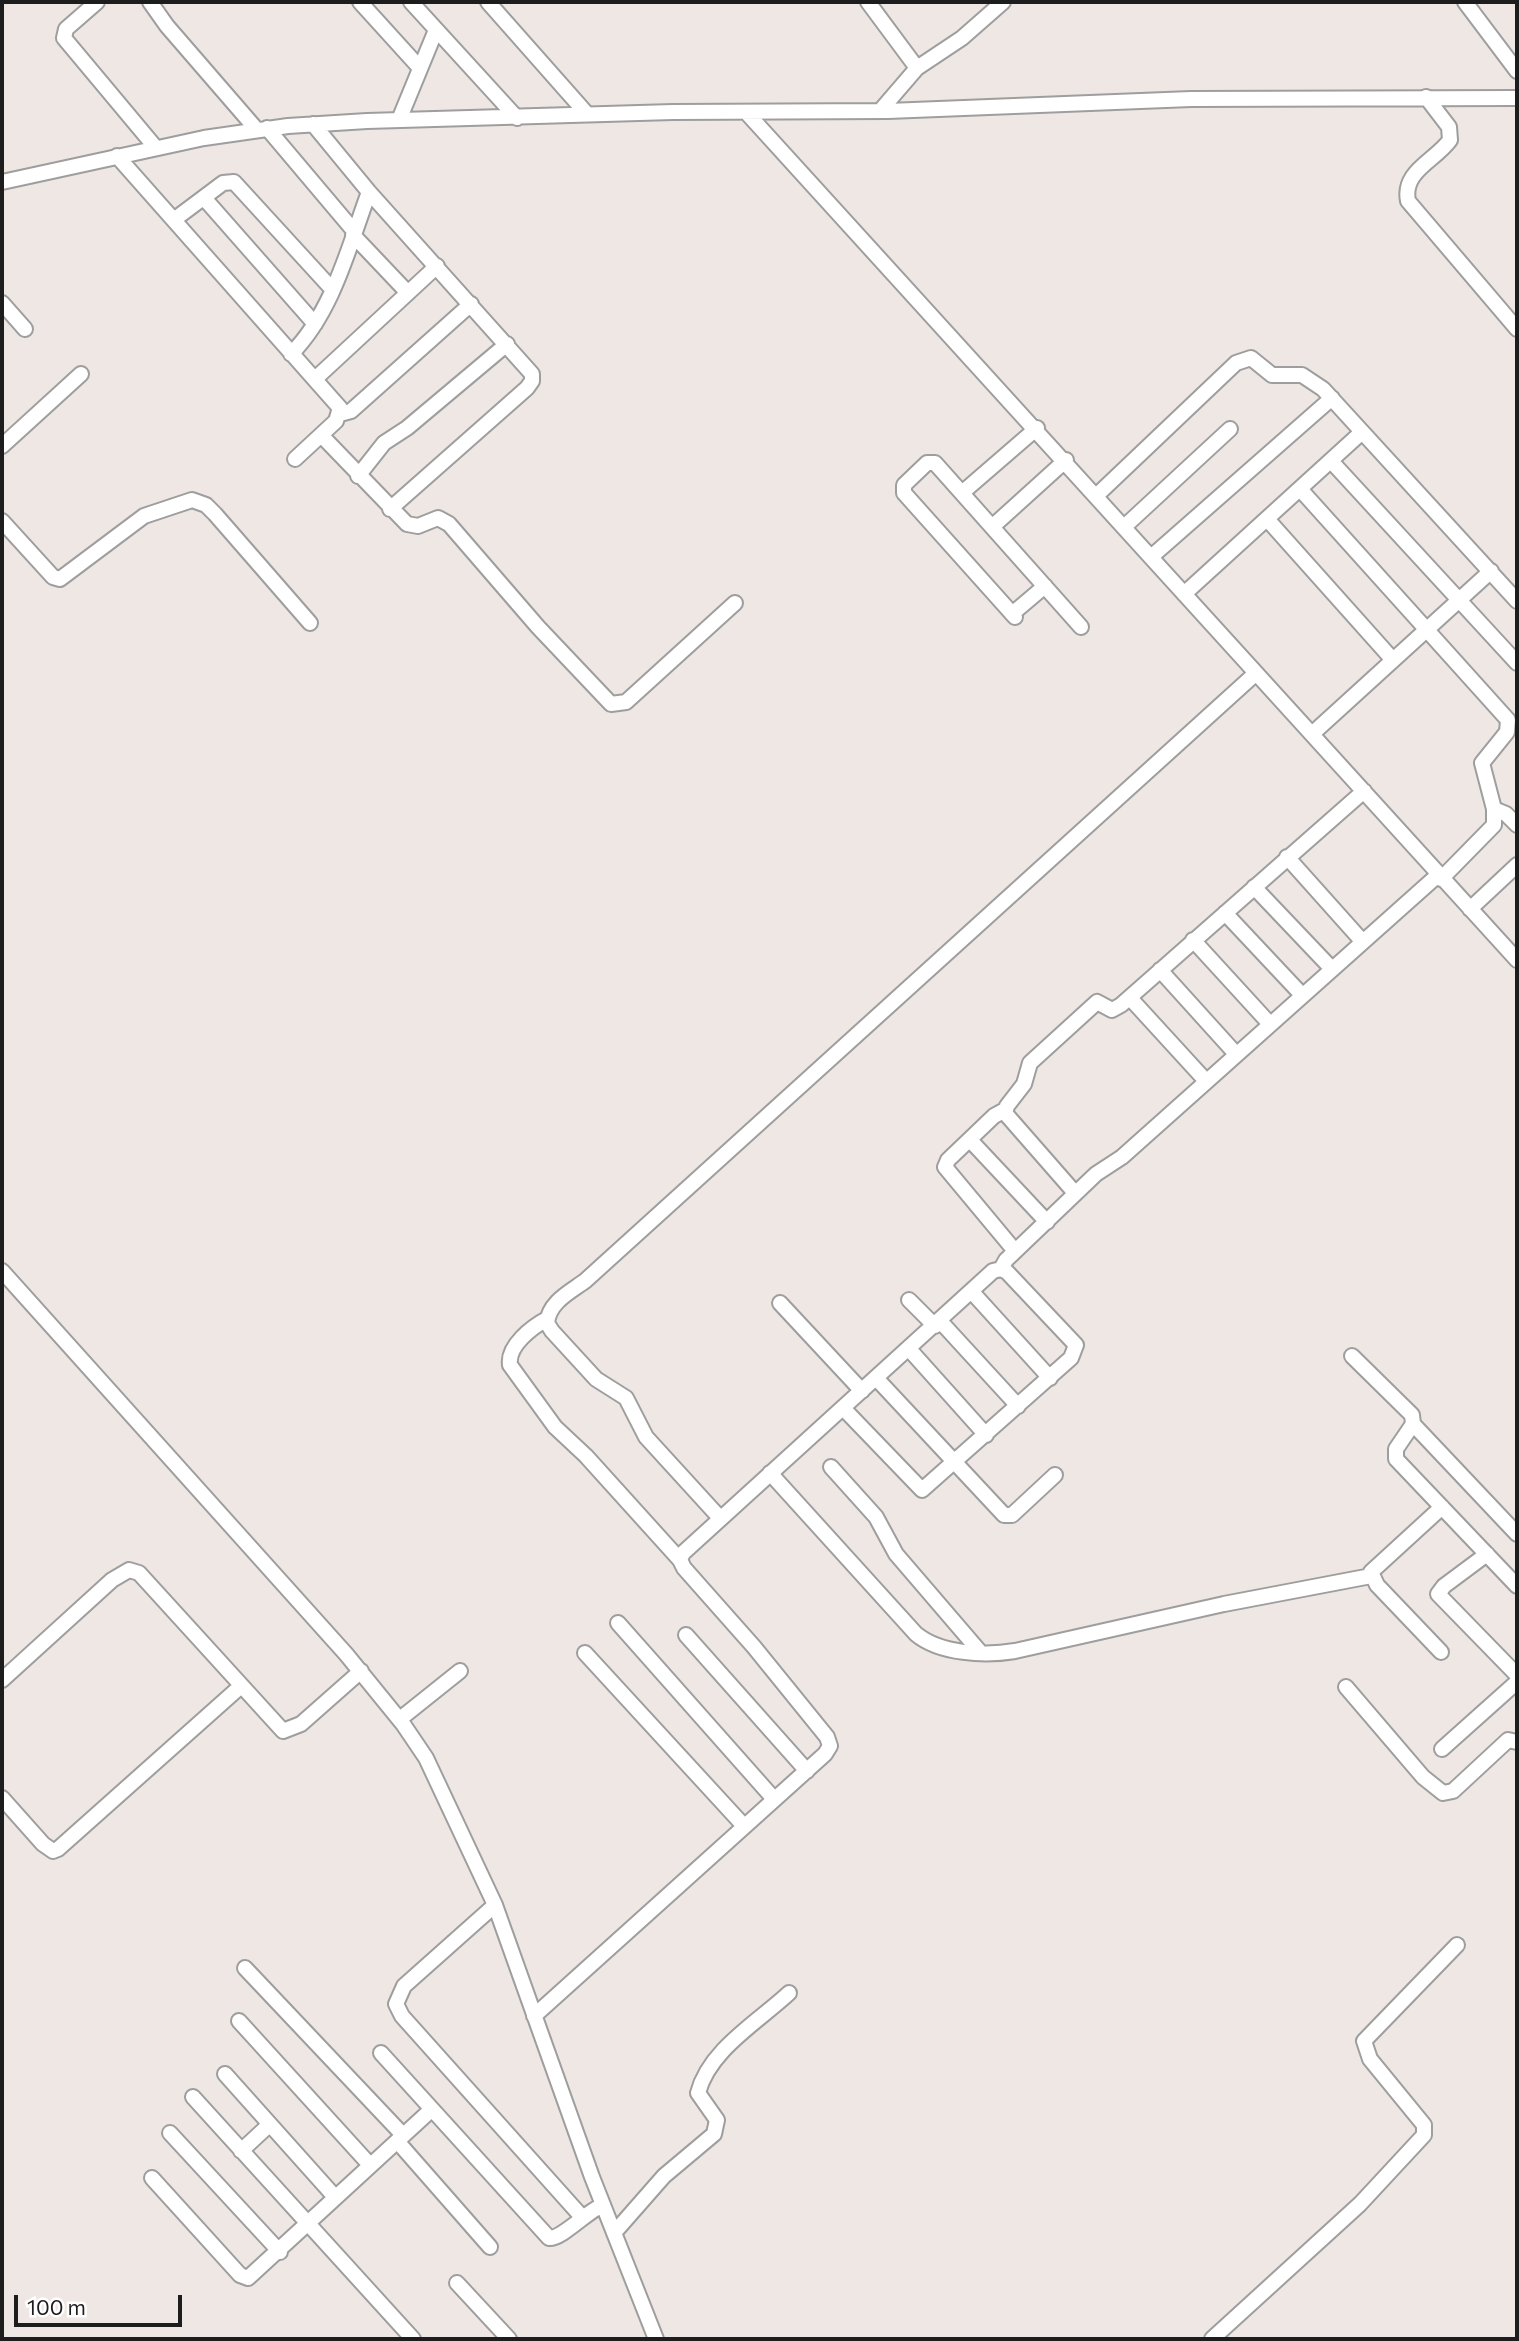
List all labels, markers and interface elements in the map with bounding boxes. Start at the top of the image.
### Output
scale bar [18,2282,186,2326]
text: 100 m [27,2294,86,2319]

